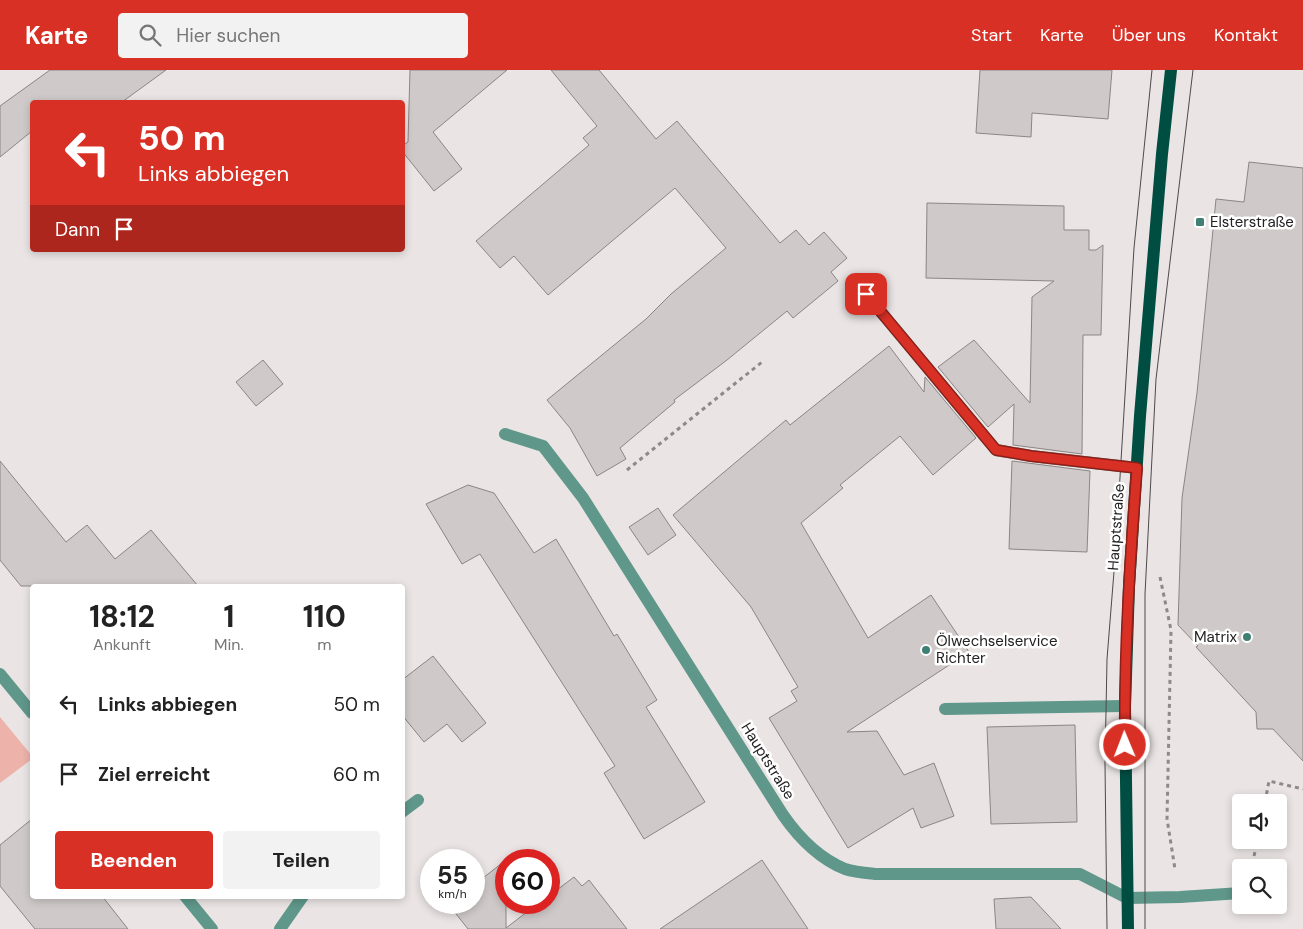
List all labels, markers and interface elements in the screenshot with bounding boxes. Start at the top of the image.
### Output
search box [118,13,468,58]
text: Karte [25,20,88,51]
icon: search [136,21,164,49]
text: Hier suchen [176,23,281,48]
text: Start [971,23,1012,47]
text: Karte [1040,23,1084,47]
text: Über uns [1112,23,1186,47]
text: Kontakt [1214,23,1278,47]
text: 50 m [138,115,226,161]
icon: left [55,120,120,185]
text: Links abbiegen [138,159,289,188]
place label: Elsterstraße [1210,212,1294,232]
icon: arrive [110,215,138,243]
marker: Elsterstraße [1194,216,1206,228]
text: Dann [55,217,100,242]
pin [845,273,887,315]
icon: arrive [852,280,880,308]
street label: Hauptstraße [1103,483,1129,571]
text: 18:12 [89,597,155,636]
text: 1 [223,597,234,636]
text: 110 [303,597,346,636]
place label: Matrix [1194,627,1238,647]
place label: Ölwechselservice Richter [936,631,1057,668]
marker: Matrix [1241,631,1253,643]
text: Ankunft [93,634,151,655]
text: Min. [214,634,244,655]
text: m [317,634,331,655]
marker: Ölwechselservice Richter [920,644,932,656]
icon: left [55,690,83,718]
text: Links abbiegen [98,692,237,717]
text: 50 m [333,692,380,717]
position arrow [1098,718,1150,770]
street label: Hauptstraße [736,719,800,803]
icon: arrive [55,760,83,788]
text: Ziel erreicht [98,762,210,787]
text: 60 m [333,762,380,787]
map controls [1232,794,1287,914]
button: sound [1232,794,1287,849]
button: Beenden [55,831,213,889]
button: Teilen [223,831,380,889]
speed limit sign: 60 [495,849,560,914]
text: 55 [437,859,468,892]
button: search [1232,859,1287,914]
text: km/h [438,886,467,902]

